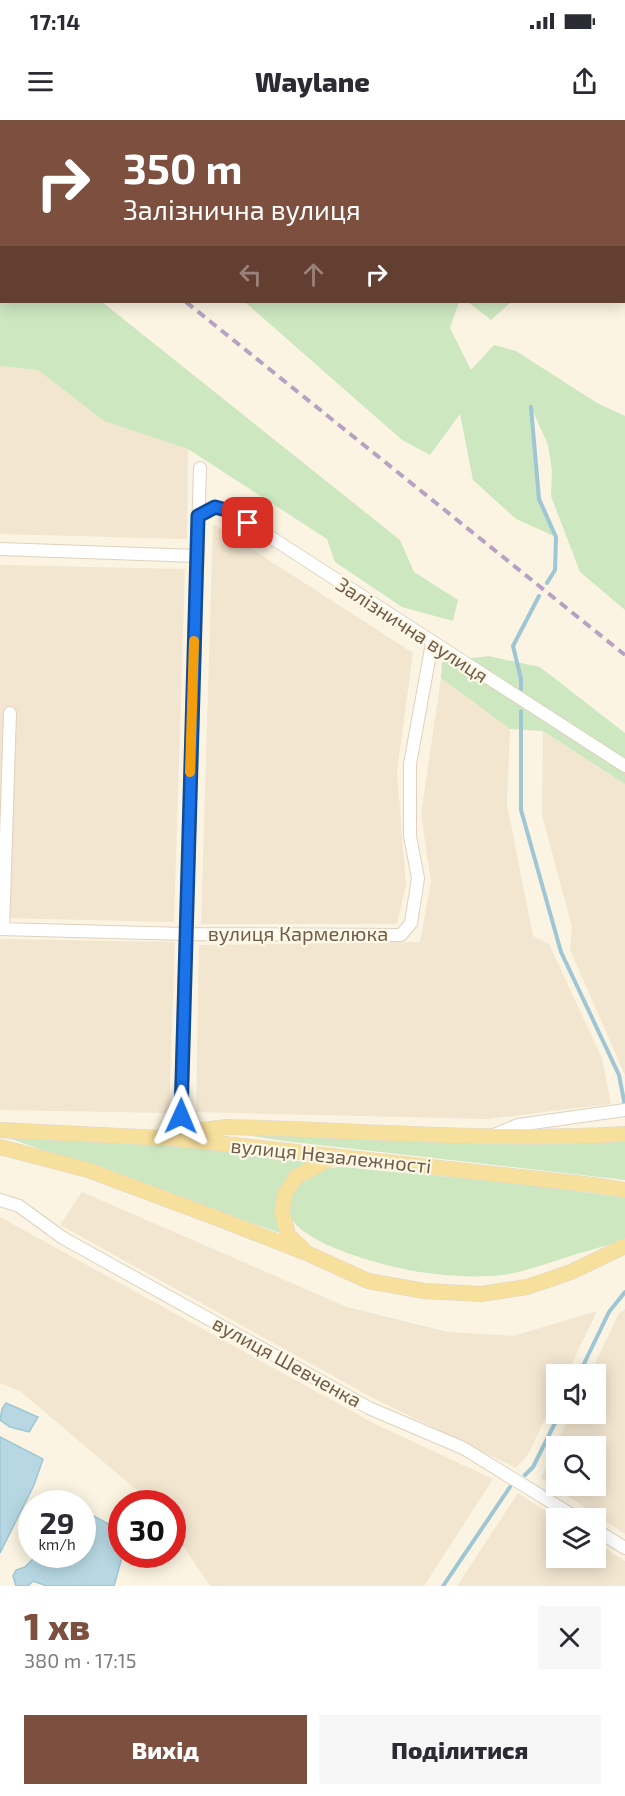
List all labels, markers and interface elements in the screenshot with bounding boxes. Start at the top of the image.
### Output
text: 17:14 [30,8,80,34]
icon: menu [24,65,57,98]
text: Waylane [255,65,370,97]
icon: share [568,65,601,98]
text: 350 m [123,142,243,192]
icon: right [24,144,102,222]
text: Залізнична вулиця [123,193,361,225]
icon: left [234,258,267,291]
icon: ahead [297,258,330,291]
icon: right [360,258,393,291]
pin [222,497,273,548]
icon: arrive [231,506,264,539]
street label: Залізнична вулиця [332,571,493,688]
street label: вулиця Кармелюка [208,921,388,946]
position arrow [149,1084,213,1148]
street label: вулиця Незалежності [229,1133,433,1178]
street label: вулиця Шевченка [208,1310,366,1413]
map controls [546,1364,606,1568]
button: sound [546,1364,606,1424]
button: search [546,1436,606,1496]
speed limit sign: 30 [108,1490,186,1568]
text: 29 [39,1504,75,1540]
button: layers [546,1508,606,1568]
text: km/h [38,1535,76,1553]
text: 1 хв [24,1604,90,1647]
button: close [538,1606,601,1669]
text: 380 m · 17:15 [24,1648,137,1672]
button: Вихід [24,1715,307,1784]
button: Поділитися [319,1715,601,1784]

